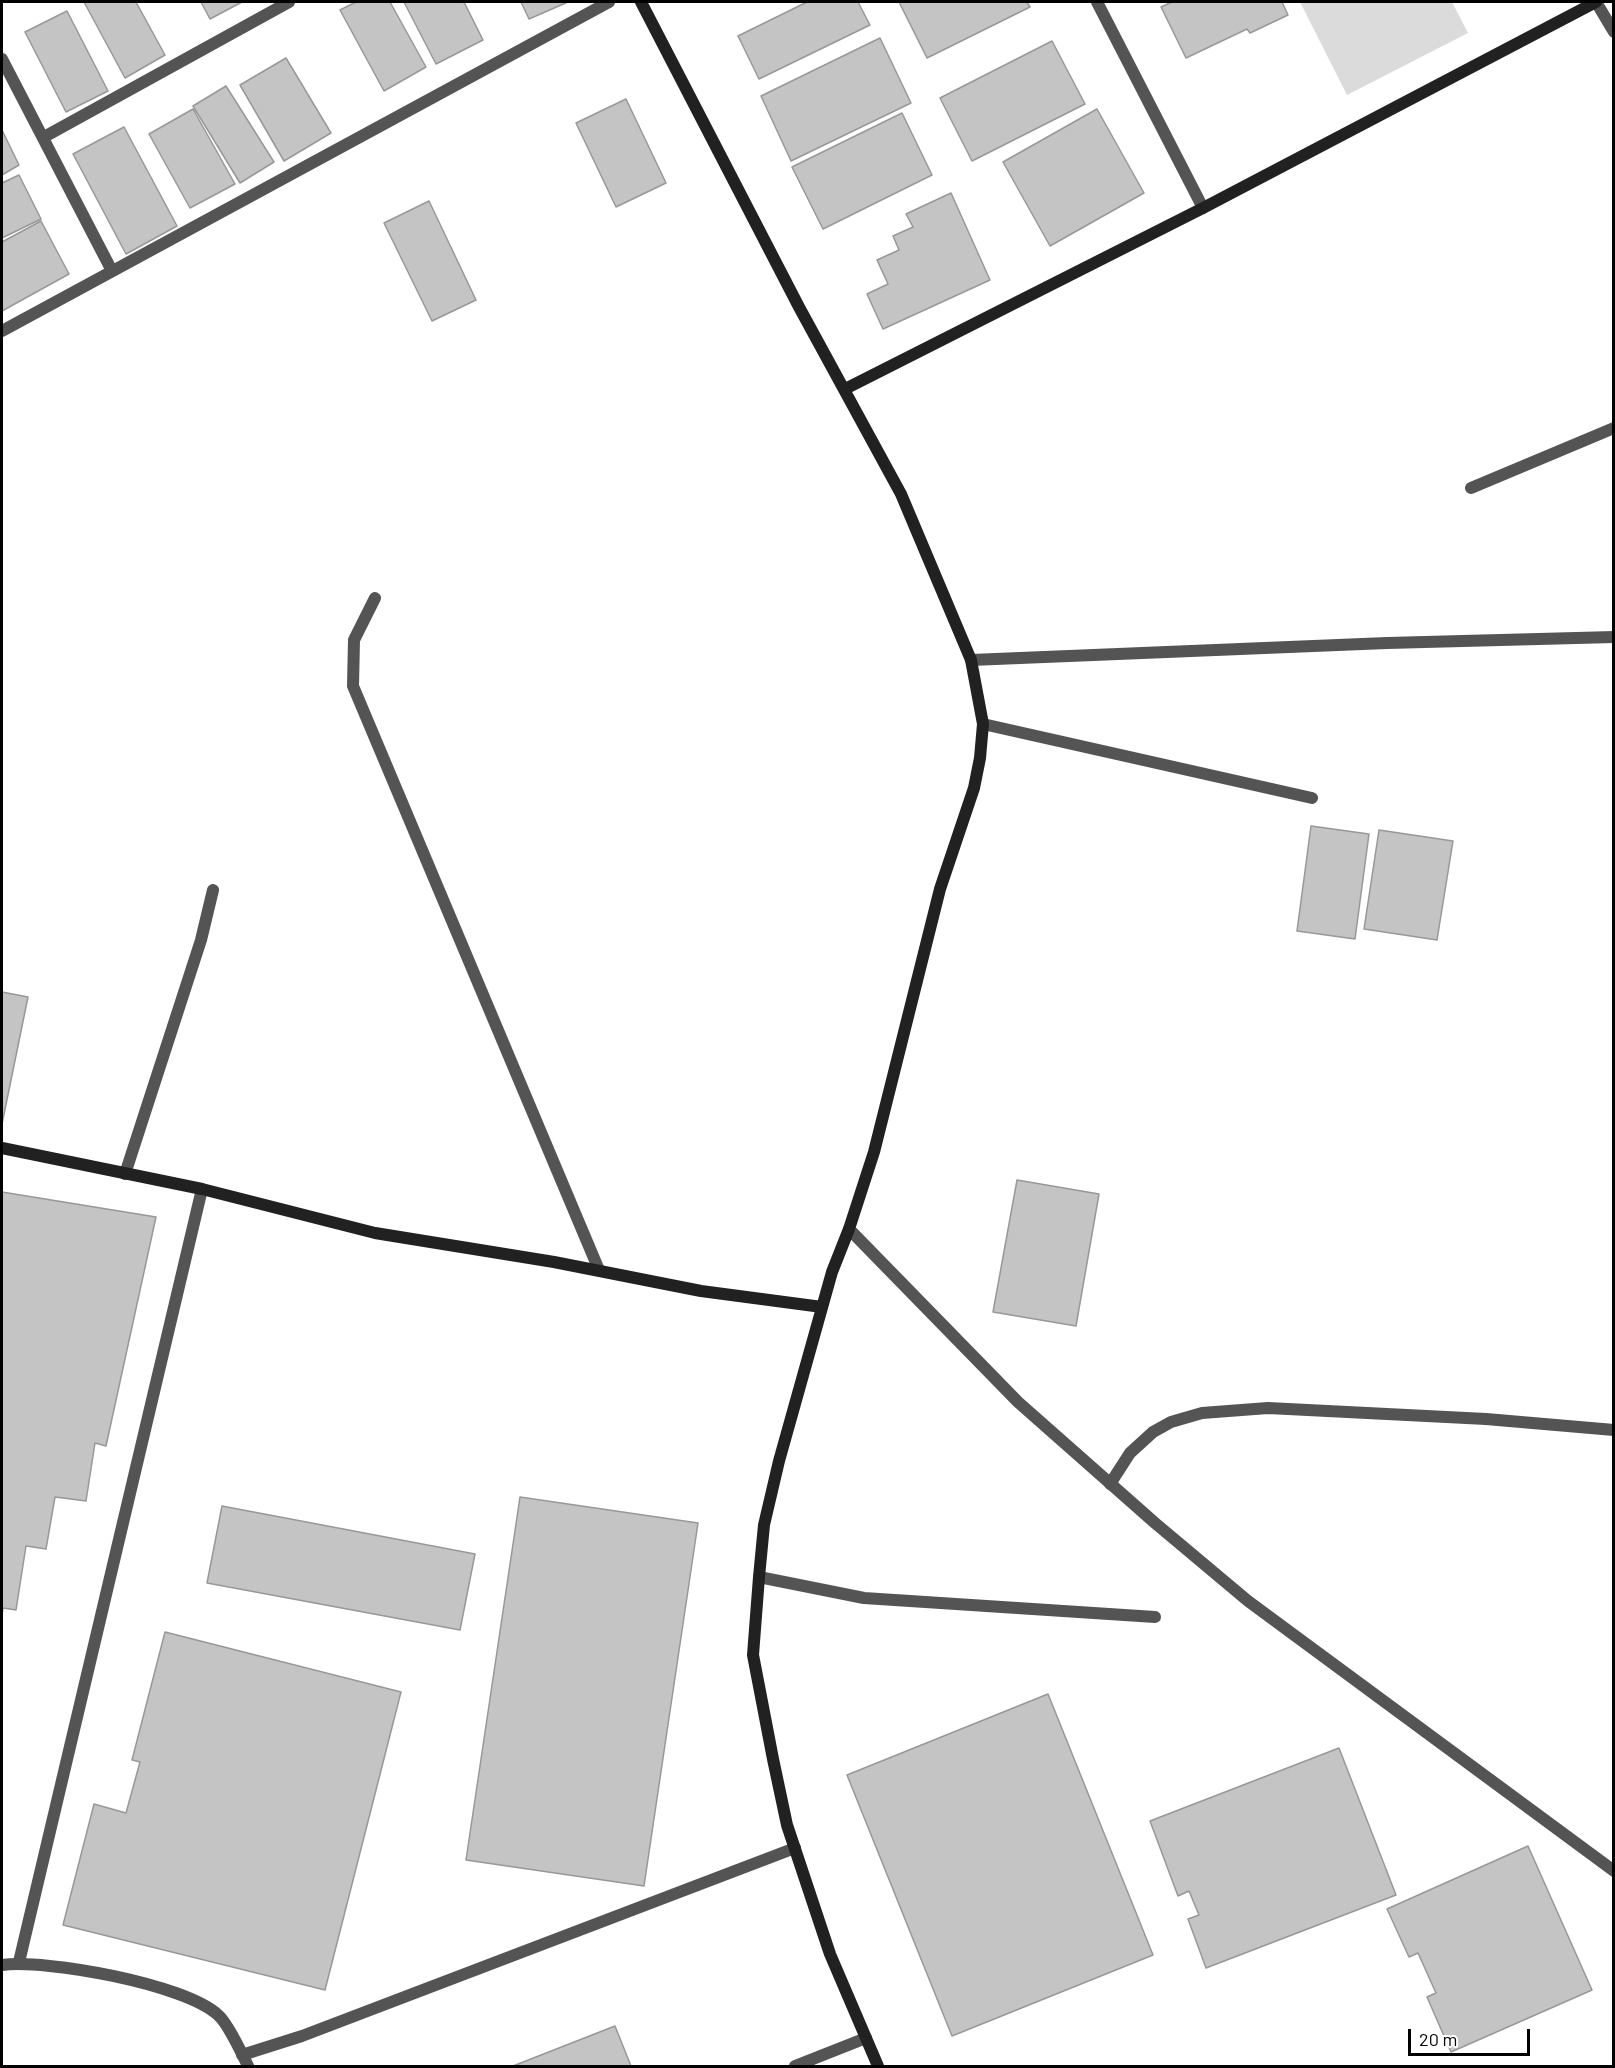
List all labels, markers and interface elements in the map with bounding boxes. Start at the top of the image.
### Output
scale bar [1411,2017,1532,2055]
text: 20 m [1419,2028,1457,2050]

